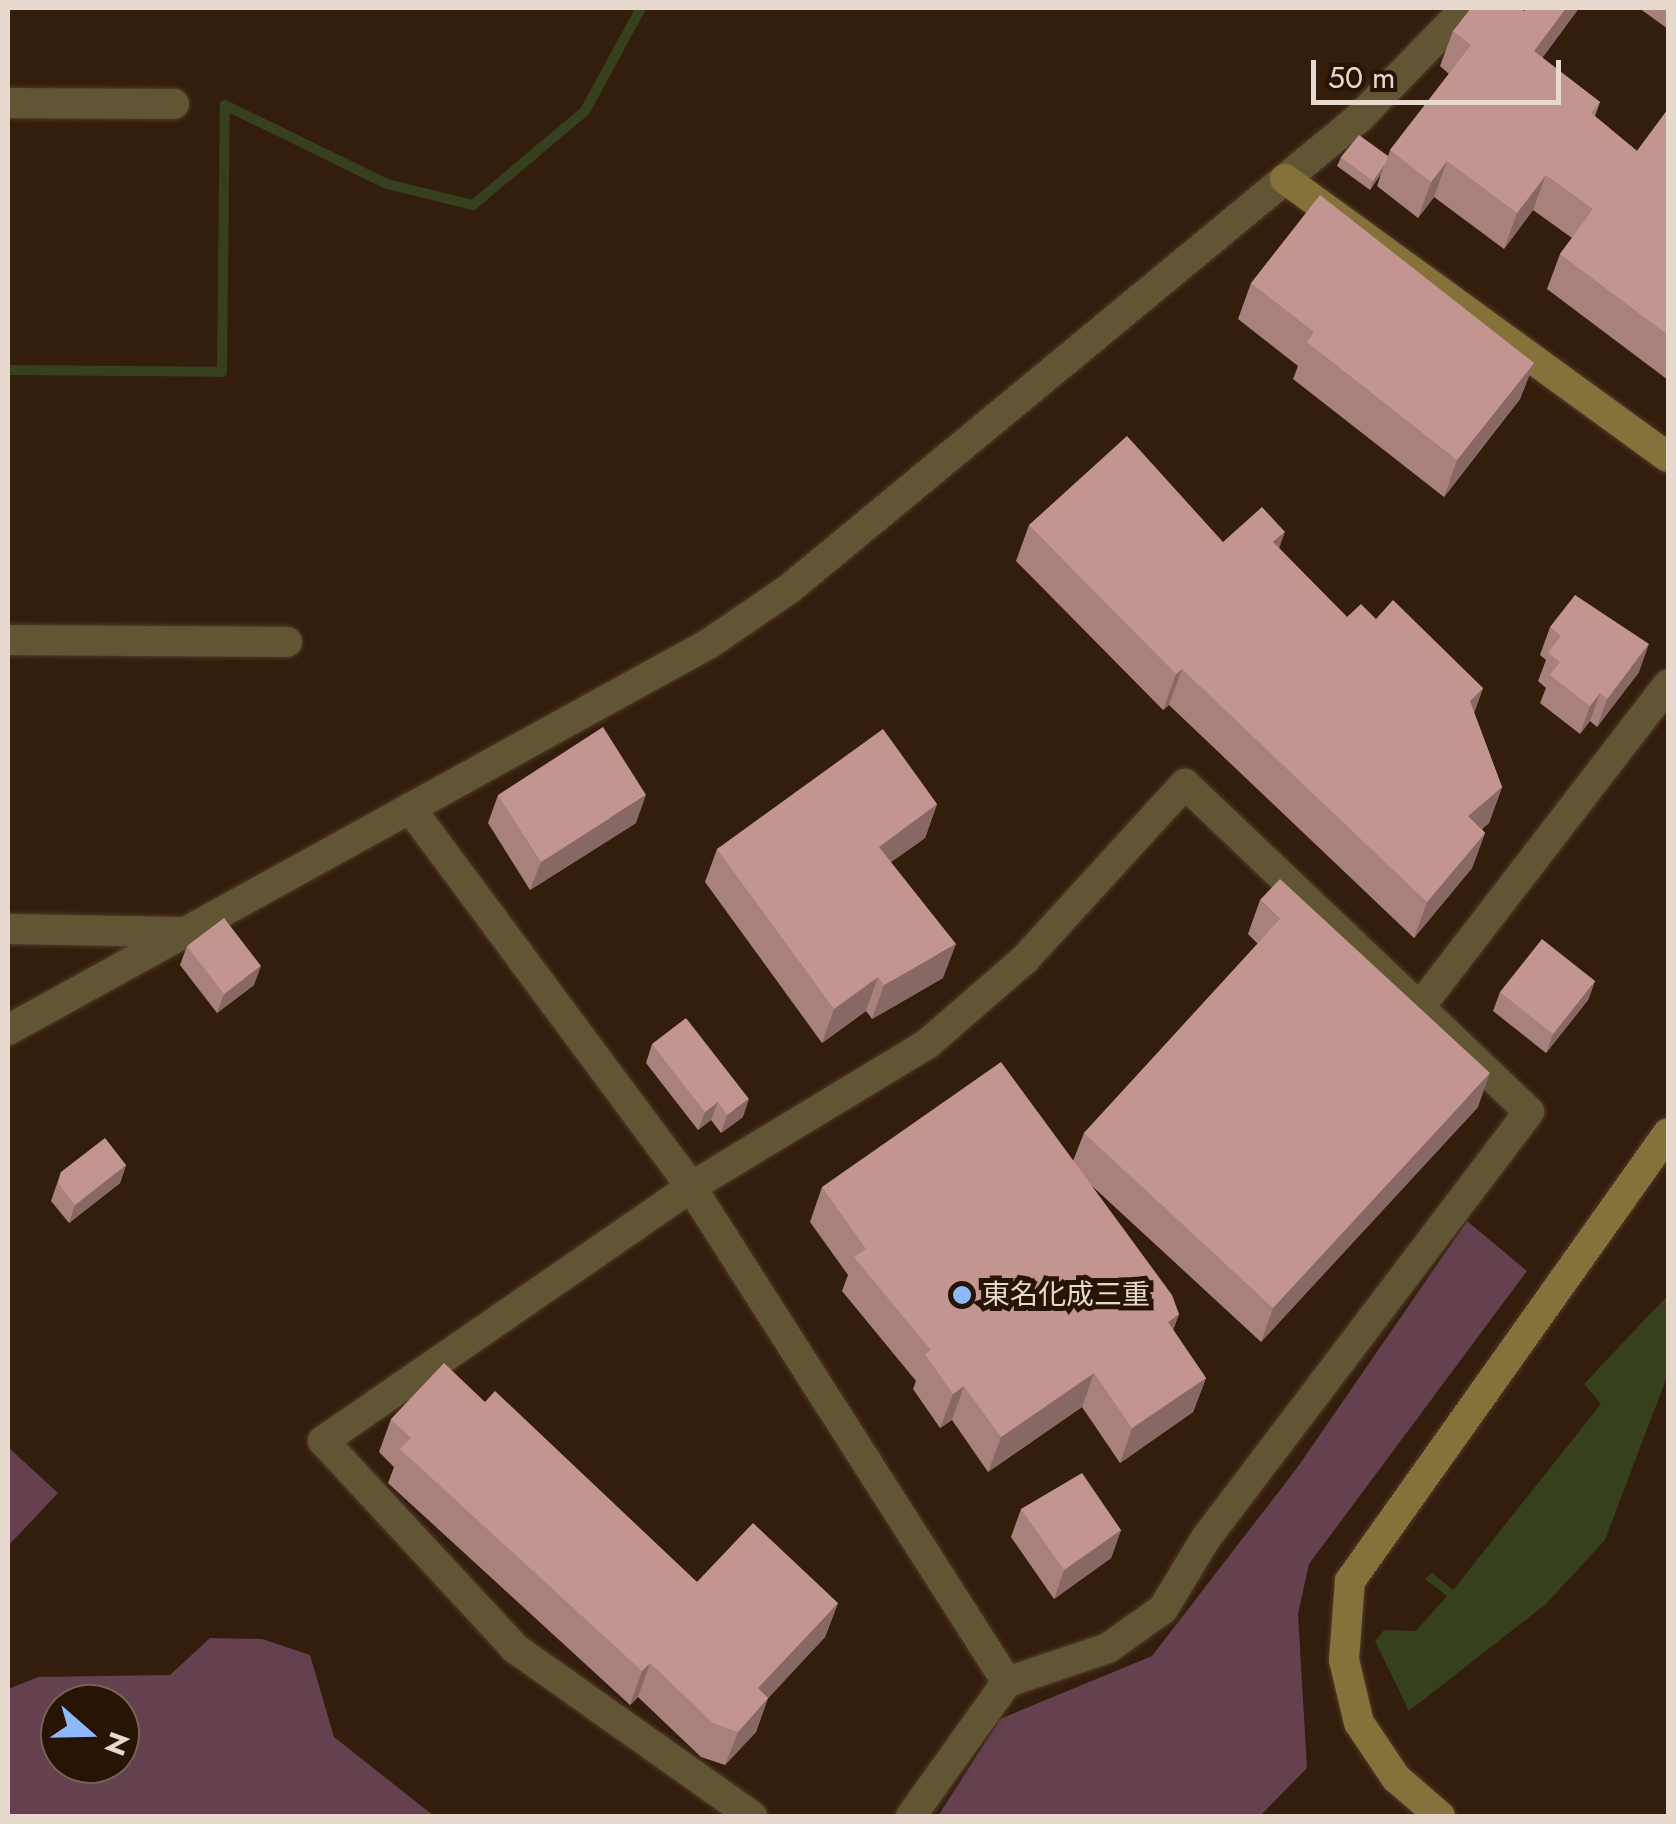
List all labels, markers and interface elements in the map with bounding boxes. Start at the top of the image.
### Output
scale bar [1316,40,1566,102]
text: 50 m [1328,56,1395,99]
place label: 東名化成三重 [982,1278,1150,1312]
marker: 東名化成三重 [951,1284,973,1306]
north arrow [40,1684,140,1784]
text: N [94,1726,140,1761]

